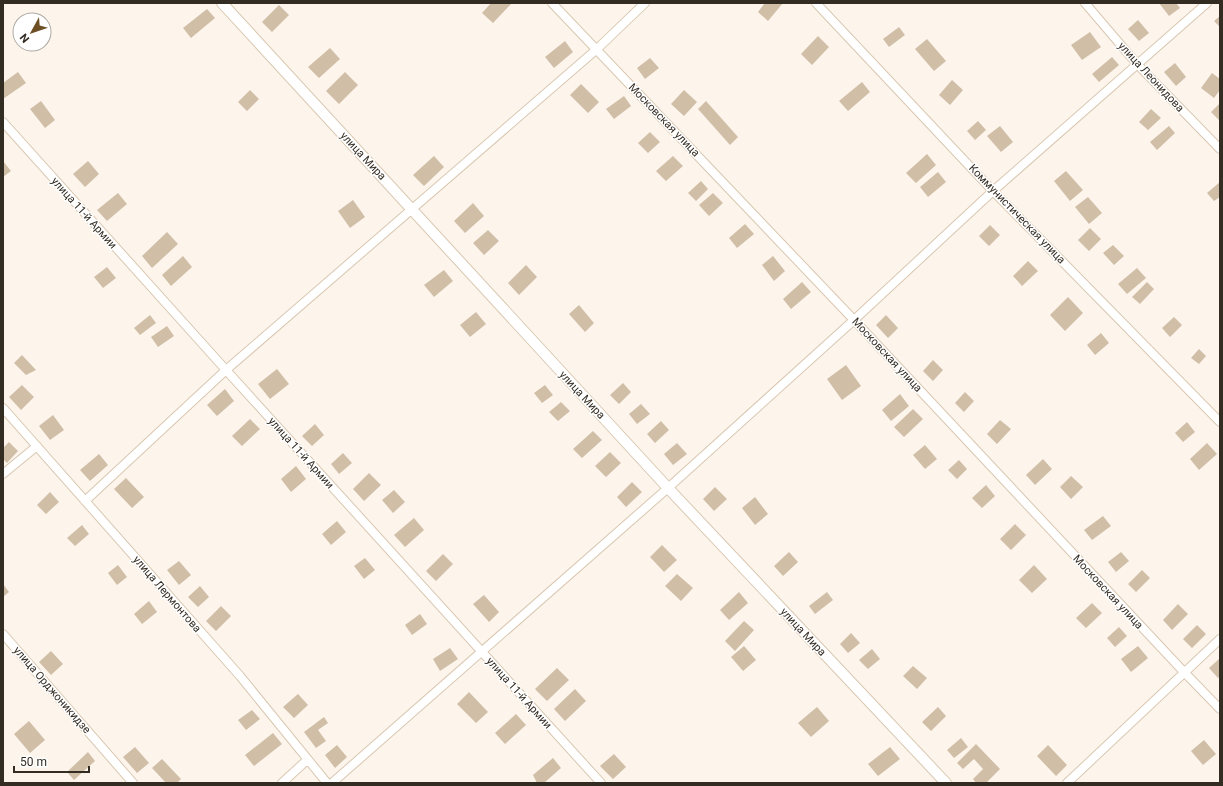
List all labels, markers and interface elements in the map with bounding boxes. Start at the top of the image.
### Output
north arrow [12,12,52,52]
text: N [17,31,32,45]
street label: улица Леонидова [1115,39,1187,115]
street label: Московская улица [626,81,702,159]
street label: улица Мира [337,129,389,183]
street label: Коммунистическая улица [966,162,1068,266]
street label: улица 11-й Армии [49,175,119,251]
street label: Московская улица [849,315,925,395]
street label: улица Мира [556,368,608,422]
street label: улица 11-й Армии [266,415,336,491]
street label: Московская улица [1070,552,1146,632]
street label: улица Лермонтова [130,553,204,635]
street label: улица Мира [777,605,829,659]
street label: улица Орджоникидзе [11,644,93,736]
street label: улица 11-й Армии [484,655,554,731]
scale bar [14,748,89,774]
text: 50 m [20,755,47,769]

